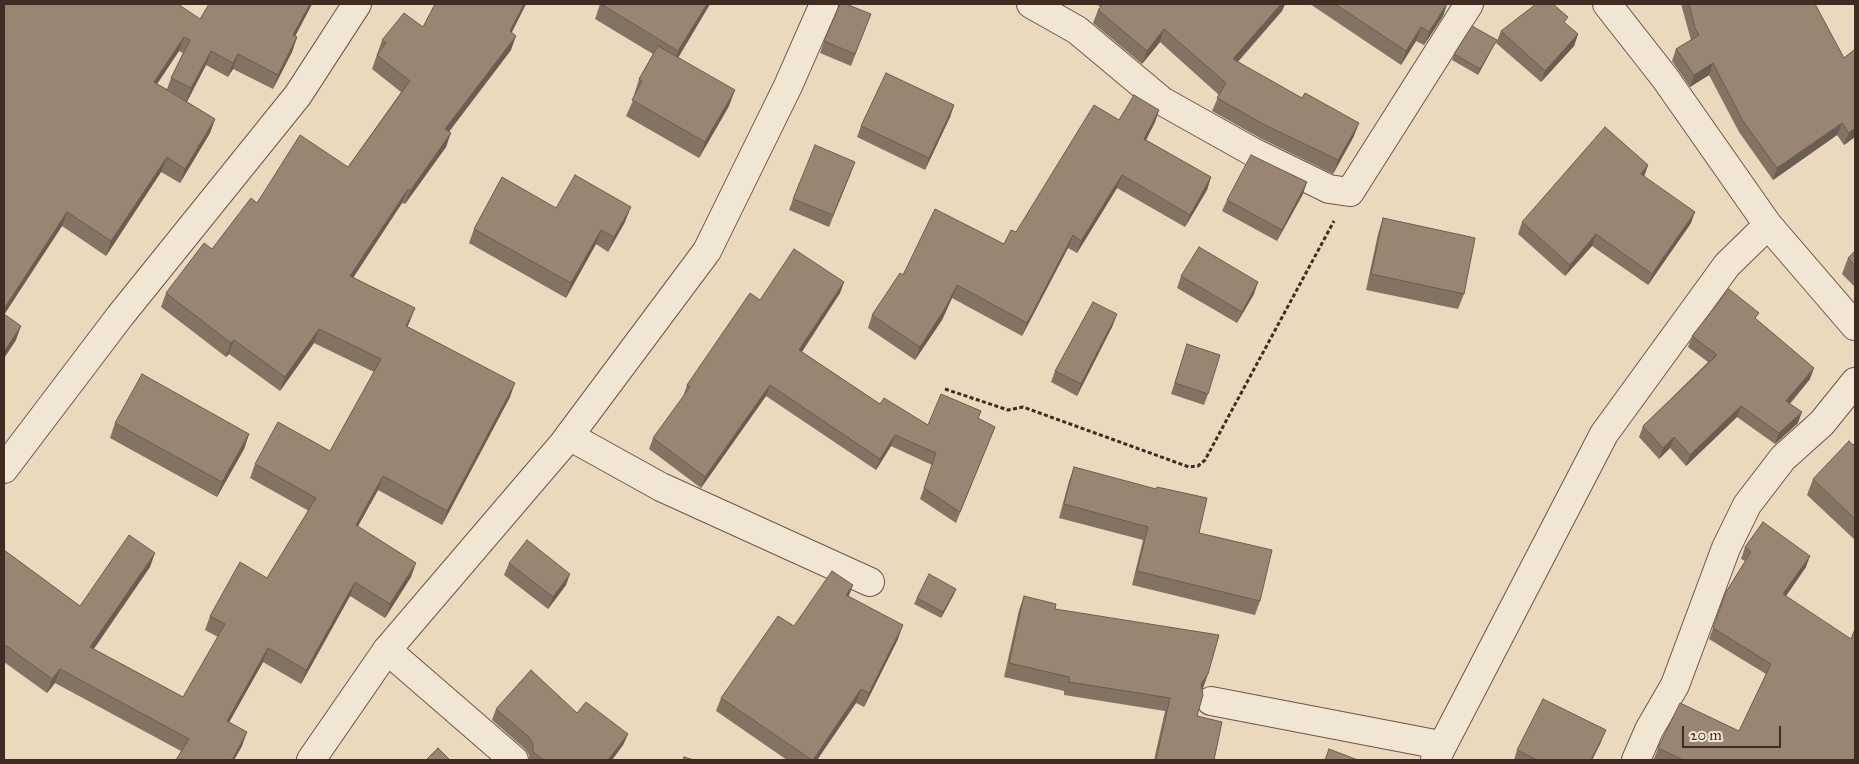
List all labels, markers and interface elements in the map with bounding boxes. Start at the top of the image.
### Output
scale bar [1684,716,1783,748]
text: 20 m [1690,726,1722,744]

